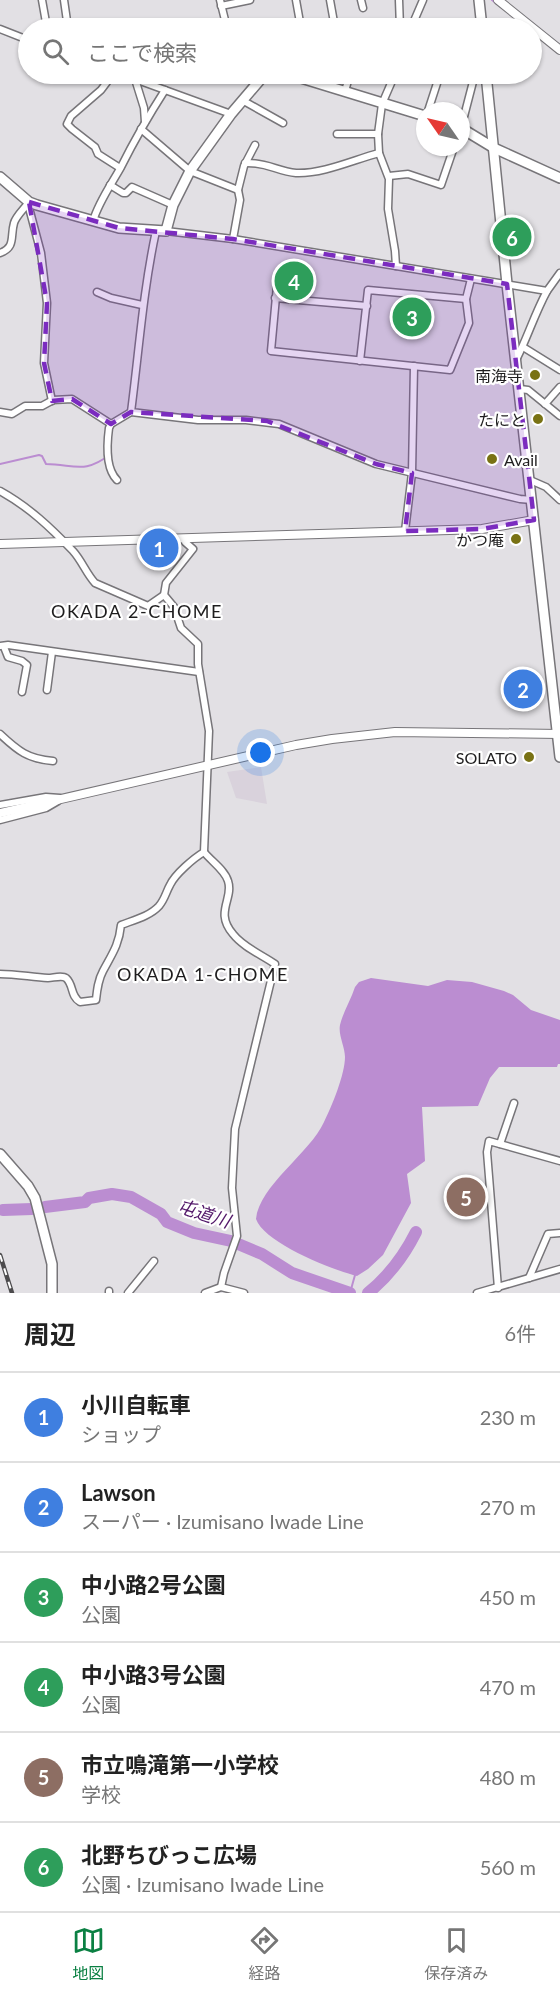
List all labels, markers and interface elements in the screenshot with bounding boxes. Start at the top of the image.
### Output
search box [18,18,542,84]
icon: search [39,35,72,68]
text: ここで検索 [87,39,197,66]
north arrow [416,102,470,156]
pin: 6 [492,214,532,260]
pin: 4 [274,258,314,304]
pin: 3 [392,294,432,340]
place label: 南海寺 [475,366,523,385]
marker: 南海寺 [528,368,542,382]
place label: たにと [478,410,526,429]
marker: たにと [531,412,545,426]
place label: Avail [504,450,538,469]
marker: Avail [485,452,499,466]
pin: 1 [140,526,178,570]
place label: かつ庵 [456,530,504,549]
marker: かつ庵 [509,532,523,546]
district label: OKADA 2-CHOME [51,600,223,622]
pin: 2 [504,666,542,712]
your location [246,738,275,767]
place label: SOLATO [456,748,517,767]
marker: SOLATO [522,750,536,764]
district label: OKADA 1-CHOME [117,963,289,985]
pin: 5 [446,1174,486,1220]
water label: 屯道川 [175,1194,235,1232]
text: 周辺 [24,1318,76,1350]
text: 6件 [504,1321,536,1345]
text: 小川自転車 [81,1391,191,1418]
text: 1 [38,1405,49,1429]
text: 230 m [480,1405,536,1429]
text: ショップ [81,1422,161,1446]
text: Lawson [81,1479,156,1506]
text: 2 [38,1495,49,1519]
text: 270 m [480,1495,536,1519]
text: スーパー · Izumisano Iwade Line [81,1509,364,1533]
text: 中小路2号公園 [81,1571,226,1598]
text: 3 [38,1585,49,1609]
text: 450 m [480,1585,536,1609]
text: 公園 [81,1602,121,1626]
text: 中小路3号公園 [81,1661,226,1688]
text: 4 [38,1675,49,1699]
text: 470 m [480,1675,536,1699]
text: 公園 [81,1692,121,1716]
text: 市立鳴滝第一小学校 [81,1751,279,1778]
text: 5 [38,1765,49,1789]
text: 480 m [480,1765,536,1789]
text: 学校 [81,1782,121,1806]
text: 北野ちびっこ広場 [81,1841,257,1868]
text: 6 [38,1855,49,1879]
text: 560 m [480,1855,536,1879]
text: 公園 · Izumisano Iwade Line [81,1872,324,1896]
tab: 地図 [72,1924,105,1984]
tab: 経路 [248,1924,281,1984]
tab: 保存済み [424,1924,488,1984]

